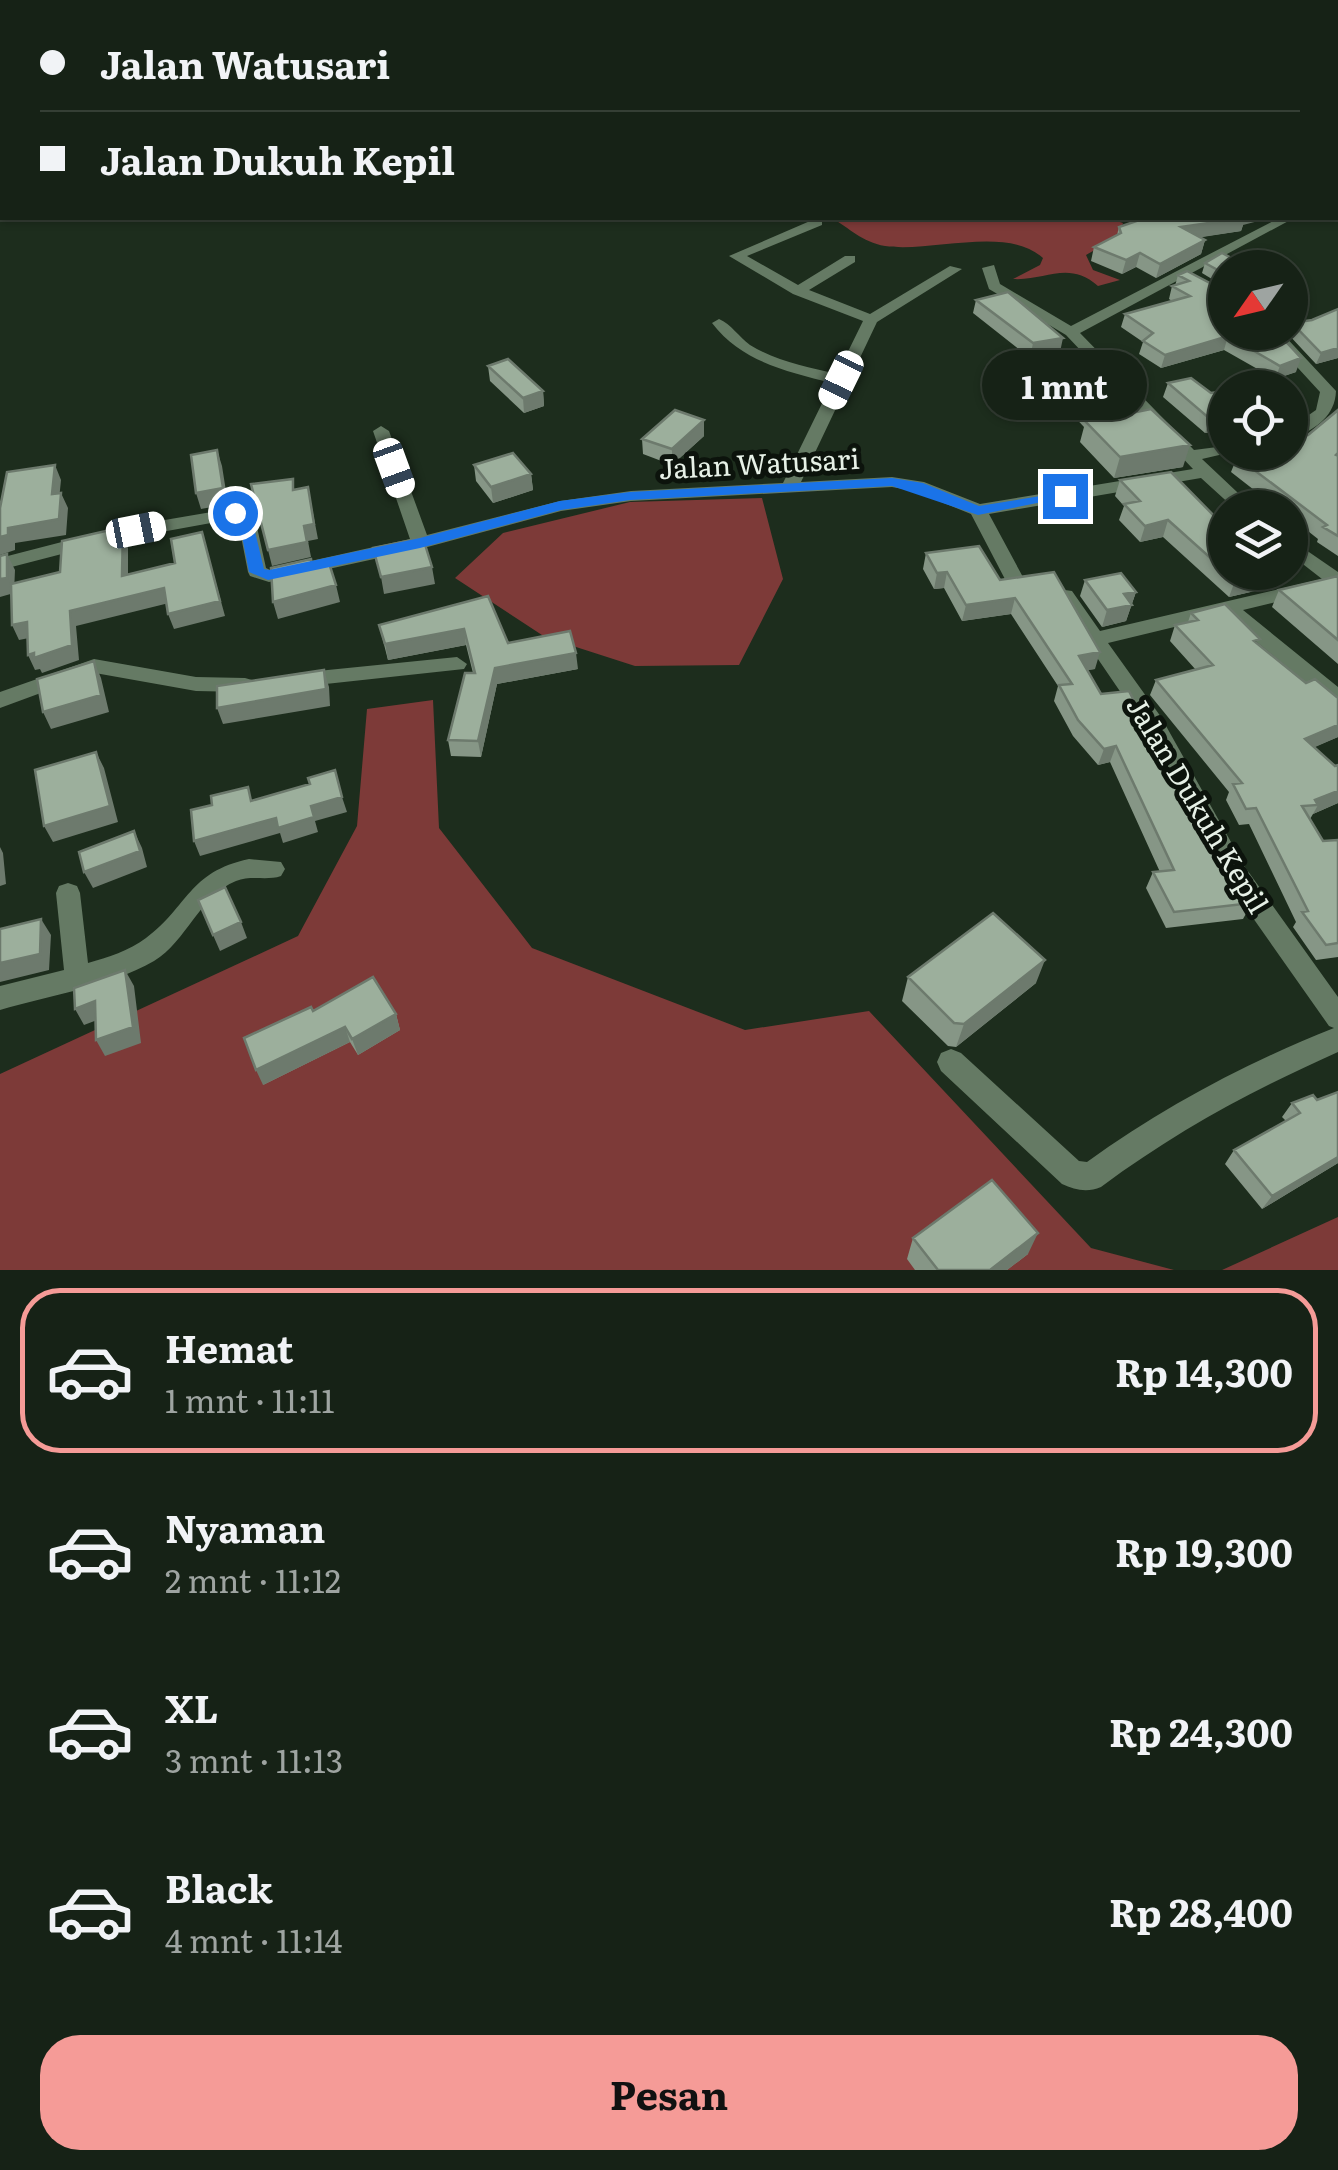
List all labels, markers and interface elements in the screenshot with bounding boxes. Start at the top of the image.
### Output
text: Jalan Watusari [100,34,390,91]
text: Jalan Dukuh Kepil [100,130,455,187]
north arrow [1208,250,1308,350]
map controls [1208,250,1308,590]
car [814,346,868,414]
callout: 1 mnt [982,351,1148,421]
text: 1 mnt [1021,361,1108,409]
button: locate [1208,370,1308,470]
car [370,435,418,501]
street label: Jalan Watusari [657,436,861,488]
route end [1043,474,1088,519]
button: layers [1208,490,1308,590]
route start [213,491,258,536]
car [104,510,168,550]
street label: Jalan Dukuh Kepil [1118,688,1280,920]
text: Hemat [165,1318,293,1375]
icon: car [45,1326,135,1416]
text: Rp 14,300 [1115,1342,1293,1399]
text: 1 mnt · 11:11 [165,1375,335,1423]
text: Nyaman [165,1498,325,1555]
icon: car [45,1506,135,1596]
text: Rp 19,300 [1115,1522,1293,1579]
text: 2 mnt · 11:12 [165,1555,341,1603]
text: XL [165,1678,218,1735]
icon: car [45,1686,135,1776]
text: Rp 24,300 [1109,1702,1293,1759]
text: 3 mnt · 11:13 [165,1735,343,1783]
text: Black [165,1858,273,1915]
icon: car [45,1866,135,1956]
text: Rp 28,400 [1109,1882,1293,1939]
text: 4 mnt · 11:14 [165,1915,342,1963]
button: Pesan [40,2035,1298,2150]

